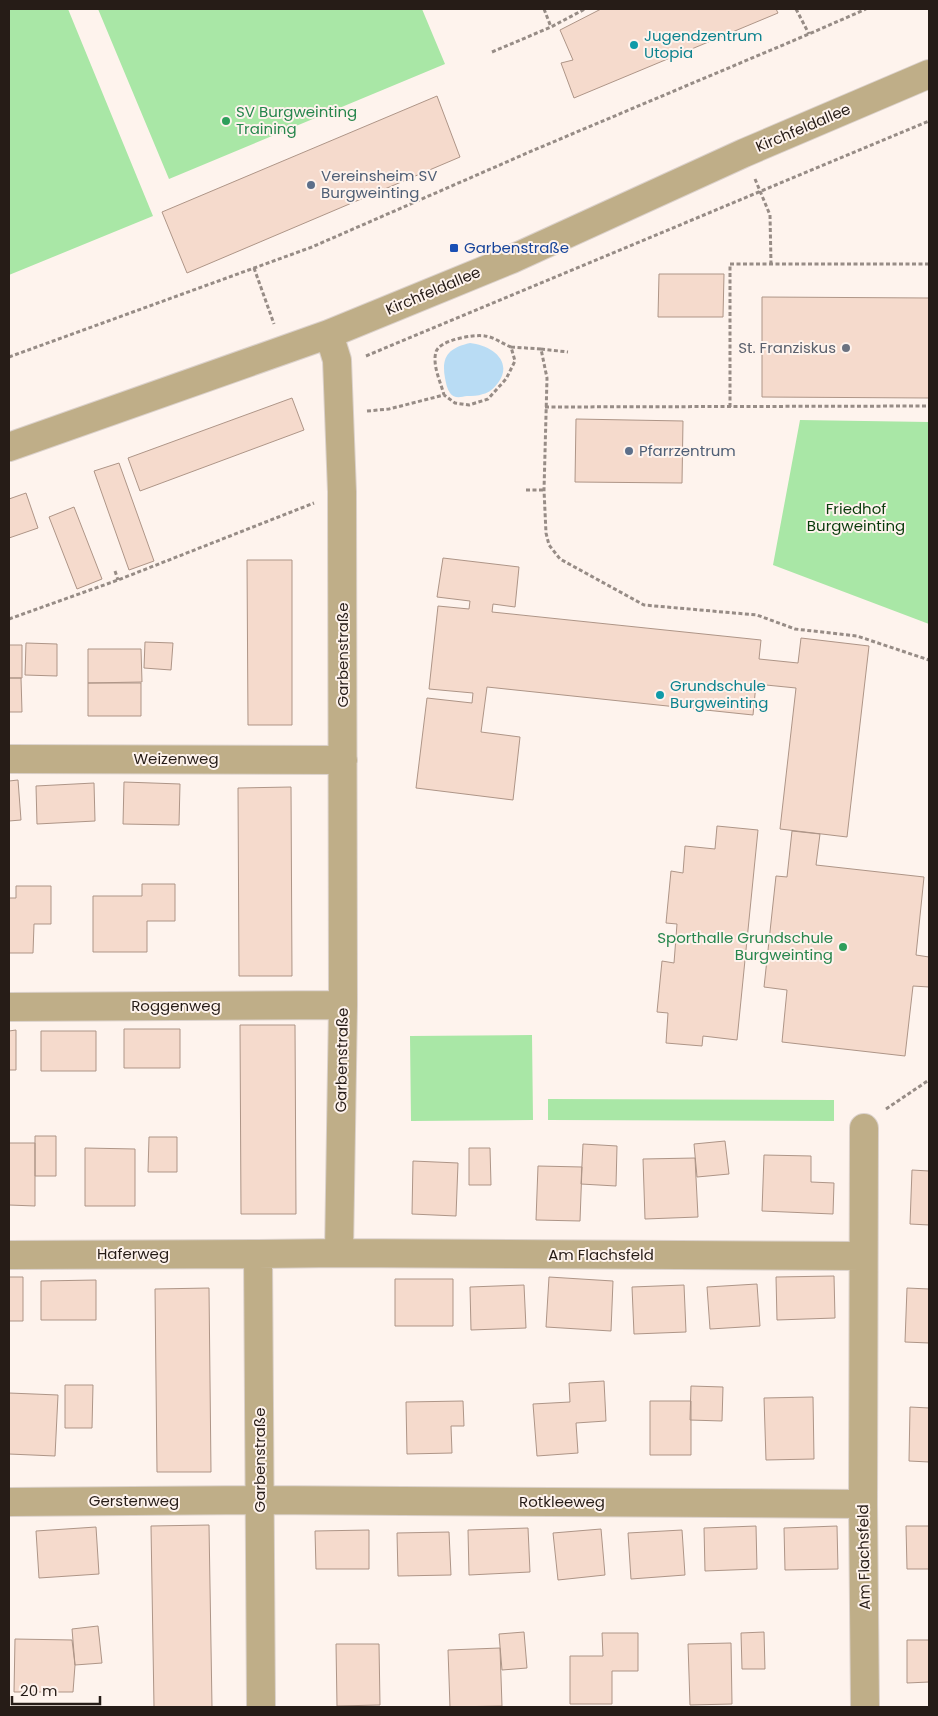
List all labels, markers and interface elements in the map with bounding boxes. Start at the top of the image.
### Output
place label: Jugendzentrum Utopia [644,25,763,63]
marker: Jugendzentrum Utopia [628,39,640,51]
street label: Kirchfeldallee [752,98,853,157]
place label: SV Burgweinting Training [236,101,357,139]
marker: SV Burgweinting Training [220,115,232,127]
place label: Vereinsheim SV Burgweinting [321,165,437,203]
marker: Vereinsheim SV Burgweinting [305,179,317,191]
place label: Garbenstraße [464,237,569,258]
marker: Garbenstraße [448,242,460,254]
street label: Kirchfeldallee [382,261,483,320]
place label: St. Franziskus [738,337,836,358]
marker: St. Franziskus [840,342,852,354]
place label: Pfarrzentrum [639,440,736,461]
marker: Pfarrzentrum [623,445,635,457]
park label: Friedhof Burgweinting [807,498,905,536]
street label: Garbenstraße [332,603,353,708]
place label: Grundschule Burgweinting [670,675,768,713]
marker: Grundschule Burgweinting [654,689,666,701]
street label: Weizenweg [133,748,219,769]
place label: Sporthalle Grundschule Burgweinting [657,927,833,965]
marker: Sporthalle Grundschule Burgweinting [837,941,849,953]
street label: Roggenweg [131,995,221,1016]
street label: Garbenstraße [330,1007,353,1113]
street label: Haferweg [97,1243,169,1264]
street label: Am Flachsfeld [548,1244,654,1265]
street label: Garbenstraße [249,1408,270,1513]
street label: Gerstenweg [89,1490,179,1511]
street label: Rotkleeweg [519,1491,605,1512]
street label: Am Flachsfeld [852,1504,875,1610]
scale bar [12,1674,100,1706]
text: 20 m [20,1680,58,1701]

